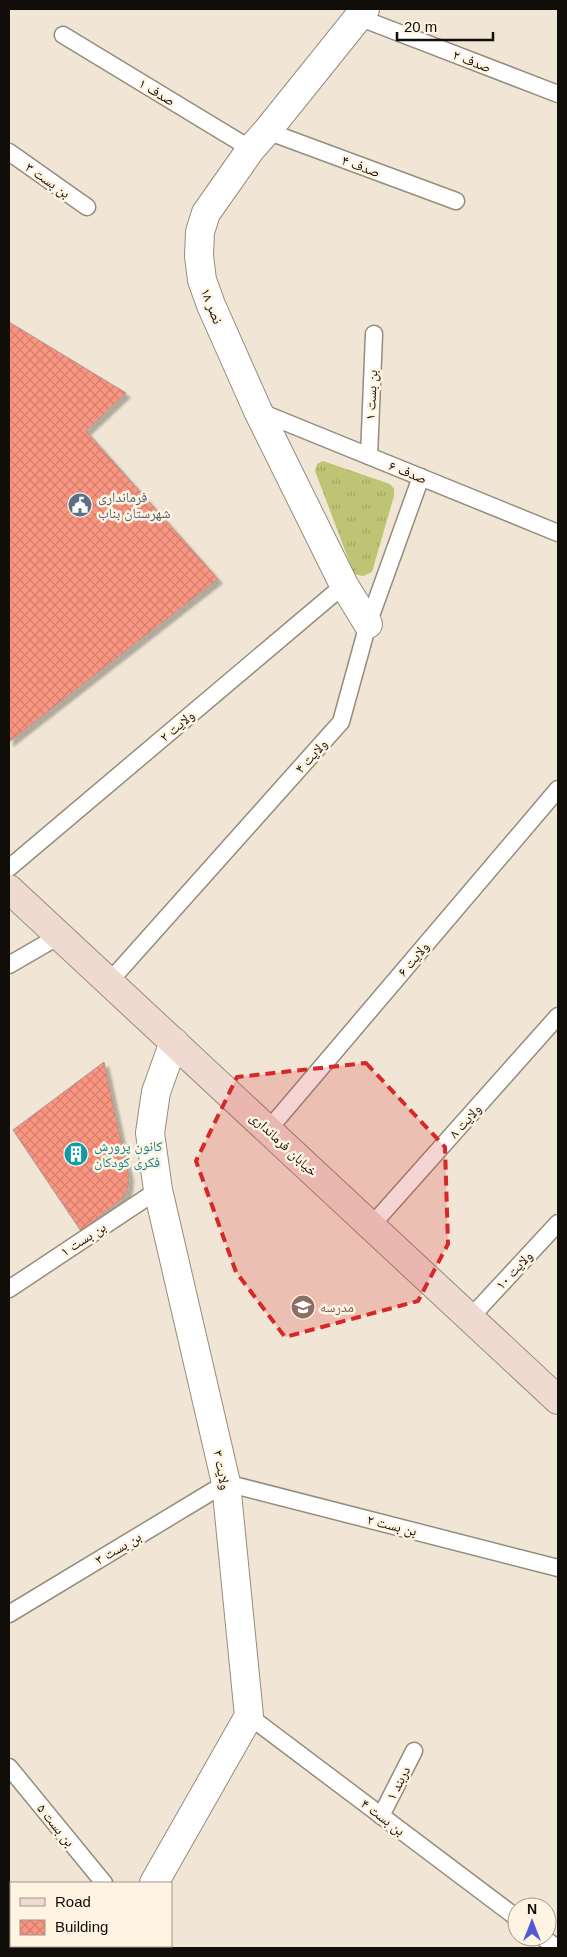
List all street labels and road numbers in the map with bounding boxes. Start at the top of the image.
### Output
street label: صدف ۲ [451,46,493,76]
street label: صدف ۱ [136,75,178,109]
street label: صدف ۴ [340,152,382,180]
street label: بن بست ۳ [22,159,73,202]
street label: نصر ۱۸ [197,286,226,327]
street label: بن بست ۱ [362,369,381,421]
street label: صدف ۶ [387,457,429,487]
street label: ولایت ۲ [156,707,198,746]
street label: ولایت ۴ [292,736,331,777]
street label: ولایت ۶ [394,938,433,980]
street label: ولایت ۸ [446,1101,485,1142]
street label: خیابان فرمانداری [246,1109,321,1180]
street label: بن بست ۱ [57,1218,109,1260]
street label: ولایت ۱۰ [492,1248,536,1293]
street label: ولایت ۳ [209,1449,234,1491]
street label: بن بست ۲ [365,1511,419,1540]
street label: بن بست ۳ [92,1528,144,1569]
street label: دربند ۱ [383,1763,414,1803]
street label: بن بست ۴ [357,1795,408,1840]
street label: بن بست ۵ [33,1800,78,1850]

